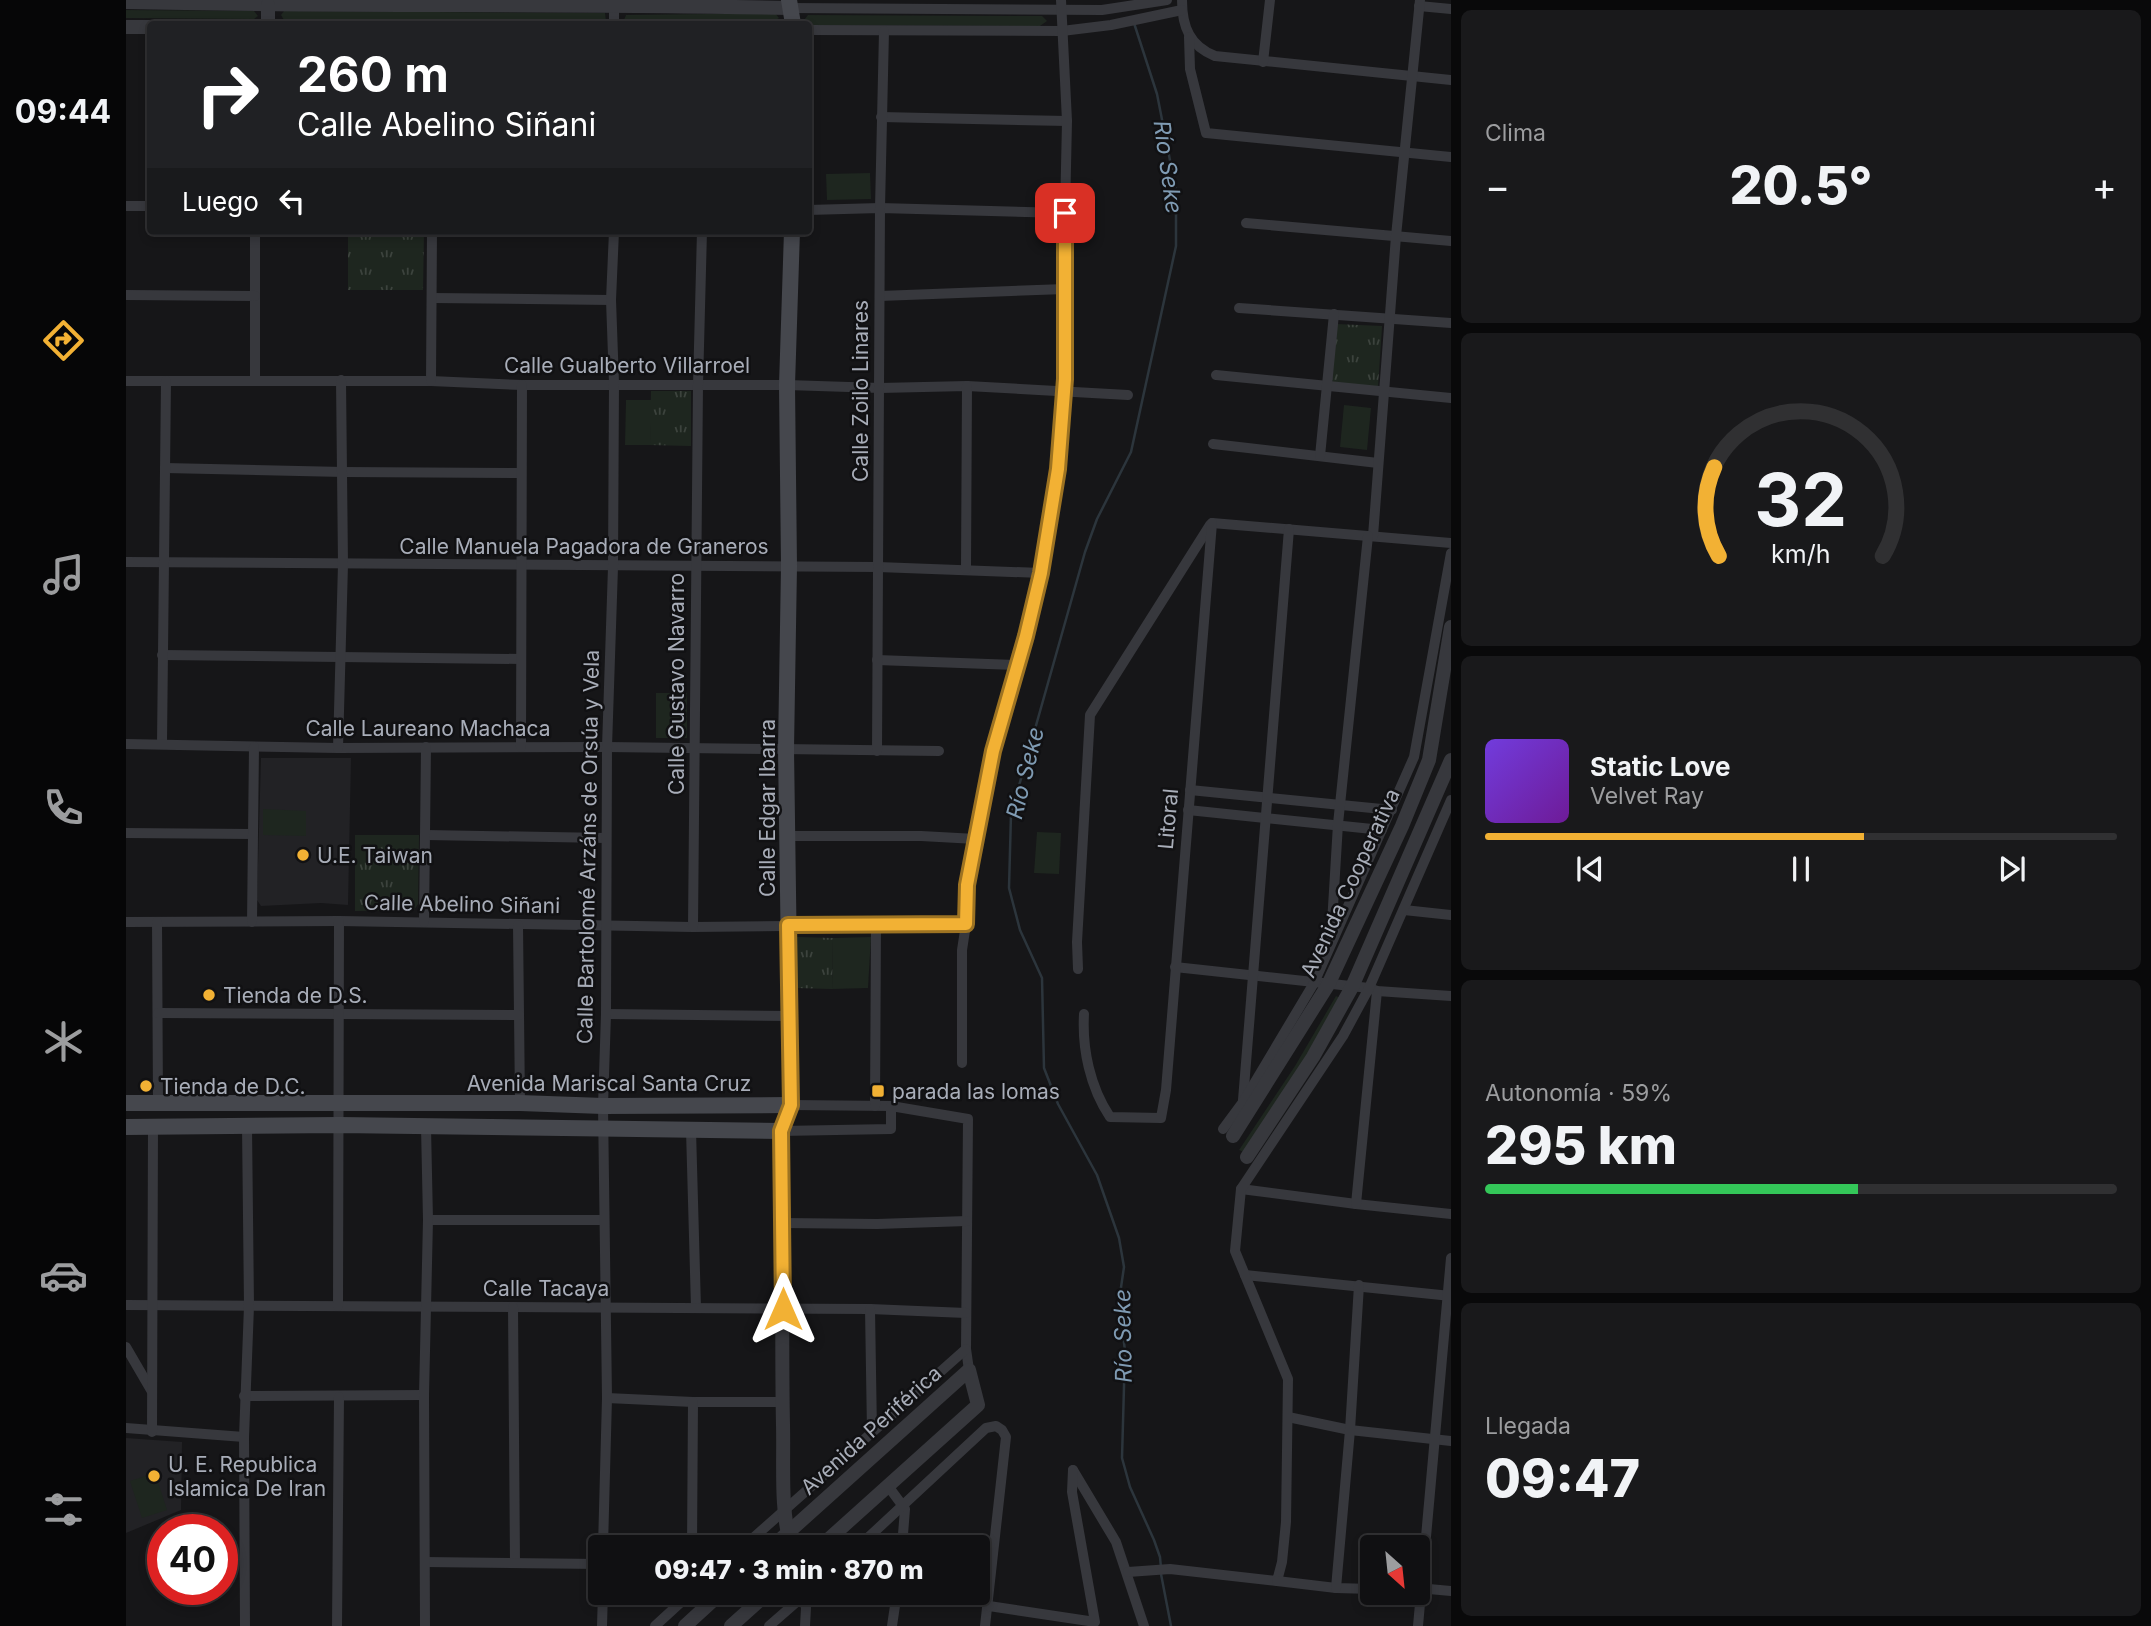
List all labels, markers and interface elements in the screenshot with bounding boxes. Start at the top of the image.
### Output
text: 260 m [297,45,449,104]
icon: right [182,49,273,140]
text: 09:44 [15,92,111,131]
text: Calle Abelino Siñani [297,105,596,144]
water label: Río Seke [1148,119,1188,215]
text: Clima [1485,119,1546,147]
text: 20.5° [1729,154,1873,217]
text: − [1485,163,1510,209]
text: + [2092,163,2117,209]
icon: left [273,182,311,220]
pin [1035,183,1095,243]
text: Luego [182,186,259,217]
icon: arrive [1046,194,1084,232]
street label: Calle Zoilo Linares [848,300,873,482]
icon: directions [39,316,88,365]
street label: Calle Gualberto Villarroel [504,353,750,378]
text: 32 [1755,455,1847,544]
street label: Calle Manuela Pagadora de Graneros [399,534,769,559]
text: km/h [1771,539,1831,569]
icon: music [39,550,88,599]
street label: Calle Gustavo Navarro [664,573,689,795]
street label: Calle Bartolomé Arzáns de Orsúa y Vela [572,650,604,1044]
street label: Calle Laureano Machaca [305,716,551,741]
street label: Calle Edgar Ibarra [755,719,780,897]
water label: Río Seke [1000,724,1050,822]
text: Static Love [1590,751,1731,782]
text: Velvet Ray [1590,782,1704,810]
icon: phone [39,783,88,832]
street label: Avenida Cooperativa [1295,785,1405,981]
street label: Litoral [1153,788,1183,850]
place label: U.E. Taiwan [317,843,433,868]
marker: U.E. Taiwan [295,847,311,863]
icon: previous [1571,850,1609,888]
icon: pause [1782,850,1820,888]
icon: next [1993,850,2031,888]
street label: Calle Abelino Siñani [364,890,560,918]
place label: Tienda de D.S. [223,983,368,1008]
marker: Tienda de D.S. [201,987,217,1003]
icon: climate [39,1017,88,1066]
street label: Avenida Mariscal Santa Cruz [467,1071,751,1096]
place label: Tienda de D.C. [160,1074,306,1099]
marker: Tienda de D.C. [138,1078,154,1094]
place label: parada las lomas [892,1079,1060,1104]
text: Autonomía · 59% [1485,1079,1672,1107]
marker: parada las lomas [870,1083,886,1099]
text: 295 km [1485,1114,1677,1177]
icon: car [39,1251,88,1300]
position arrow [746,1272,820,1346]
street label: Calle Tacaya [483,1276,609,1301]
water label: Río Seke [1108,1289,1138,1383]
street label: Avenida Periférica [796,1360,946,1500]
text: Llegada [1485,1412,1571,1440]
text: 09:47 [1485,1447,1640,1510]
place label: U. E. Republica Islamica De Iran [168,1452,326,1501]
marker: U. E. Republica Islamica De Iran [146,1468,162,1484]
icon: filters [39,1485,88,1534]
speed limit sign: 40 [147,1514,238,1605]
north arrow [1360,1535,1430,1605]
map controls [1360,1535,1430,1605]
text: 09:47 · 3 min · 870 m [654,1554,924,1585]

